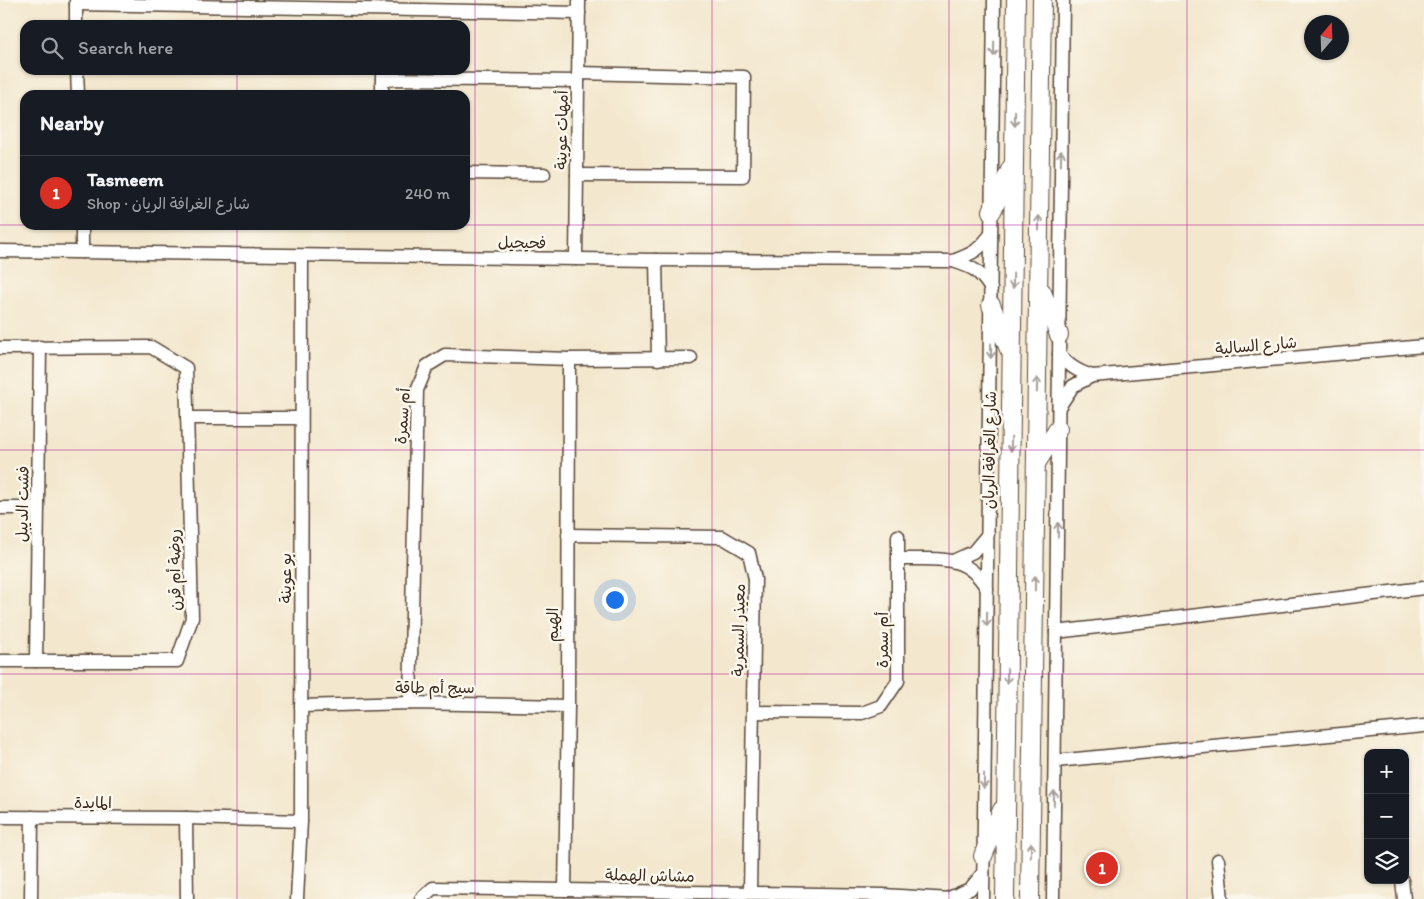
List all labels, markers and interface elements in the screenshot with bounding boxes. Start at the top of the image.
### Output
north arrow [1304,15,1349,60]
search box [20,20,470,75]
icon: search [38,34,66,62]
text: Search here [78,36,173,59]
one-way arrow [989,40,999,56]
street label: أمهات عوينة [551,90,573,170]
text: Nearby [40,110,104,135]
one-way arrow [1010,110,1019,126]
one-way arrow [1056,150,1066,166]
text: Tasmeem [87,168,164,191]
text: 1 [52,184,60,203]
text: 240 m [405,184,450,203]
text: Shop · شارع الغرافة الريان [87,194,250,213]
one-way arrow [1034,215,1044,232]
street label: فحيحيل [498,233,546,252]
one-way arrow [1008,272,1018,289]
street label: شارع السالية [1214,332,1298,361]
one-way arrow [986,343,995,359]
one-way arrow [1032,378,1042,394]
street label: أم سمرة [391,387,417,445]
street label: شارع الغرافة الريان [979,391,1002,509]
one-way arrow [1006,435,1016,451]
street label: فشت الديبل [12,466,33,542]
one-way arrow [1053,523,1063,539]
street label: روضة أم قرن [164,529,188,611]
street label: بو عوينة [276,553,296,603]
one-way arrow [1030,575,1040,592]
street label: معيذر السمرية [728,583,749,677]
your location [602,587,628,613]
street label: الهيم [543,608,565,642]
one-way arrow [982,610,992,626]
street label: أم سمرة [873,612,895,668]
one-way arrow [1002,668,1012,684]
street label: سيج أم طاقة [395,678,475,700]
map controls [1364,749,1409,884]
button: + [1364,749,1409,794]
one-way arrow [980,773,989,789]
one-way arrow [1050,790,1059,806]
street label: المايدة [74,793,112,812]
button: − [1364,794,1409,839]
button: layers [1364,839,1409,884]
one-way arrow [1026,843,1036,859]
pin: 1 [1086,849,1118,887]
street label: مشاش الهملة [605,865,695,886]

